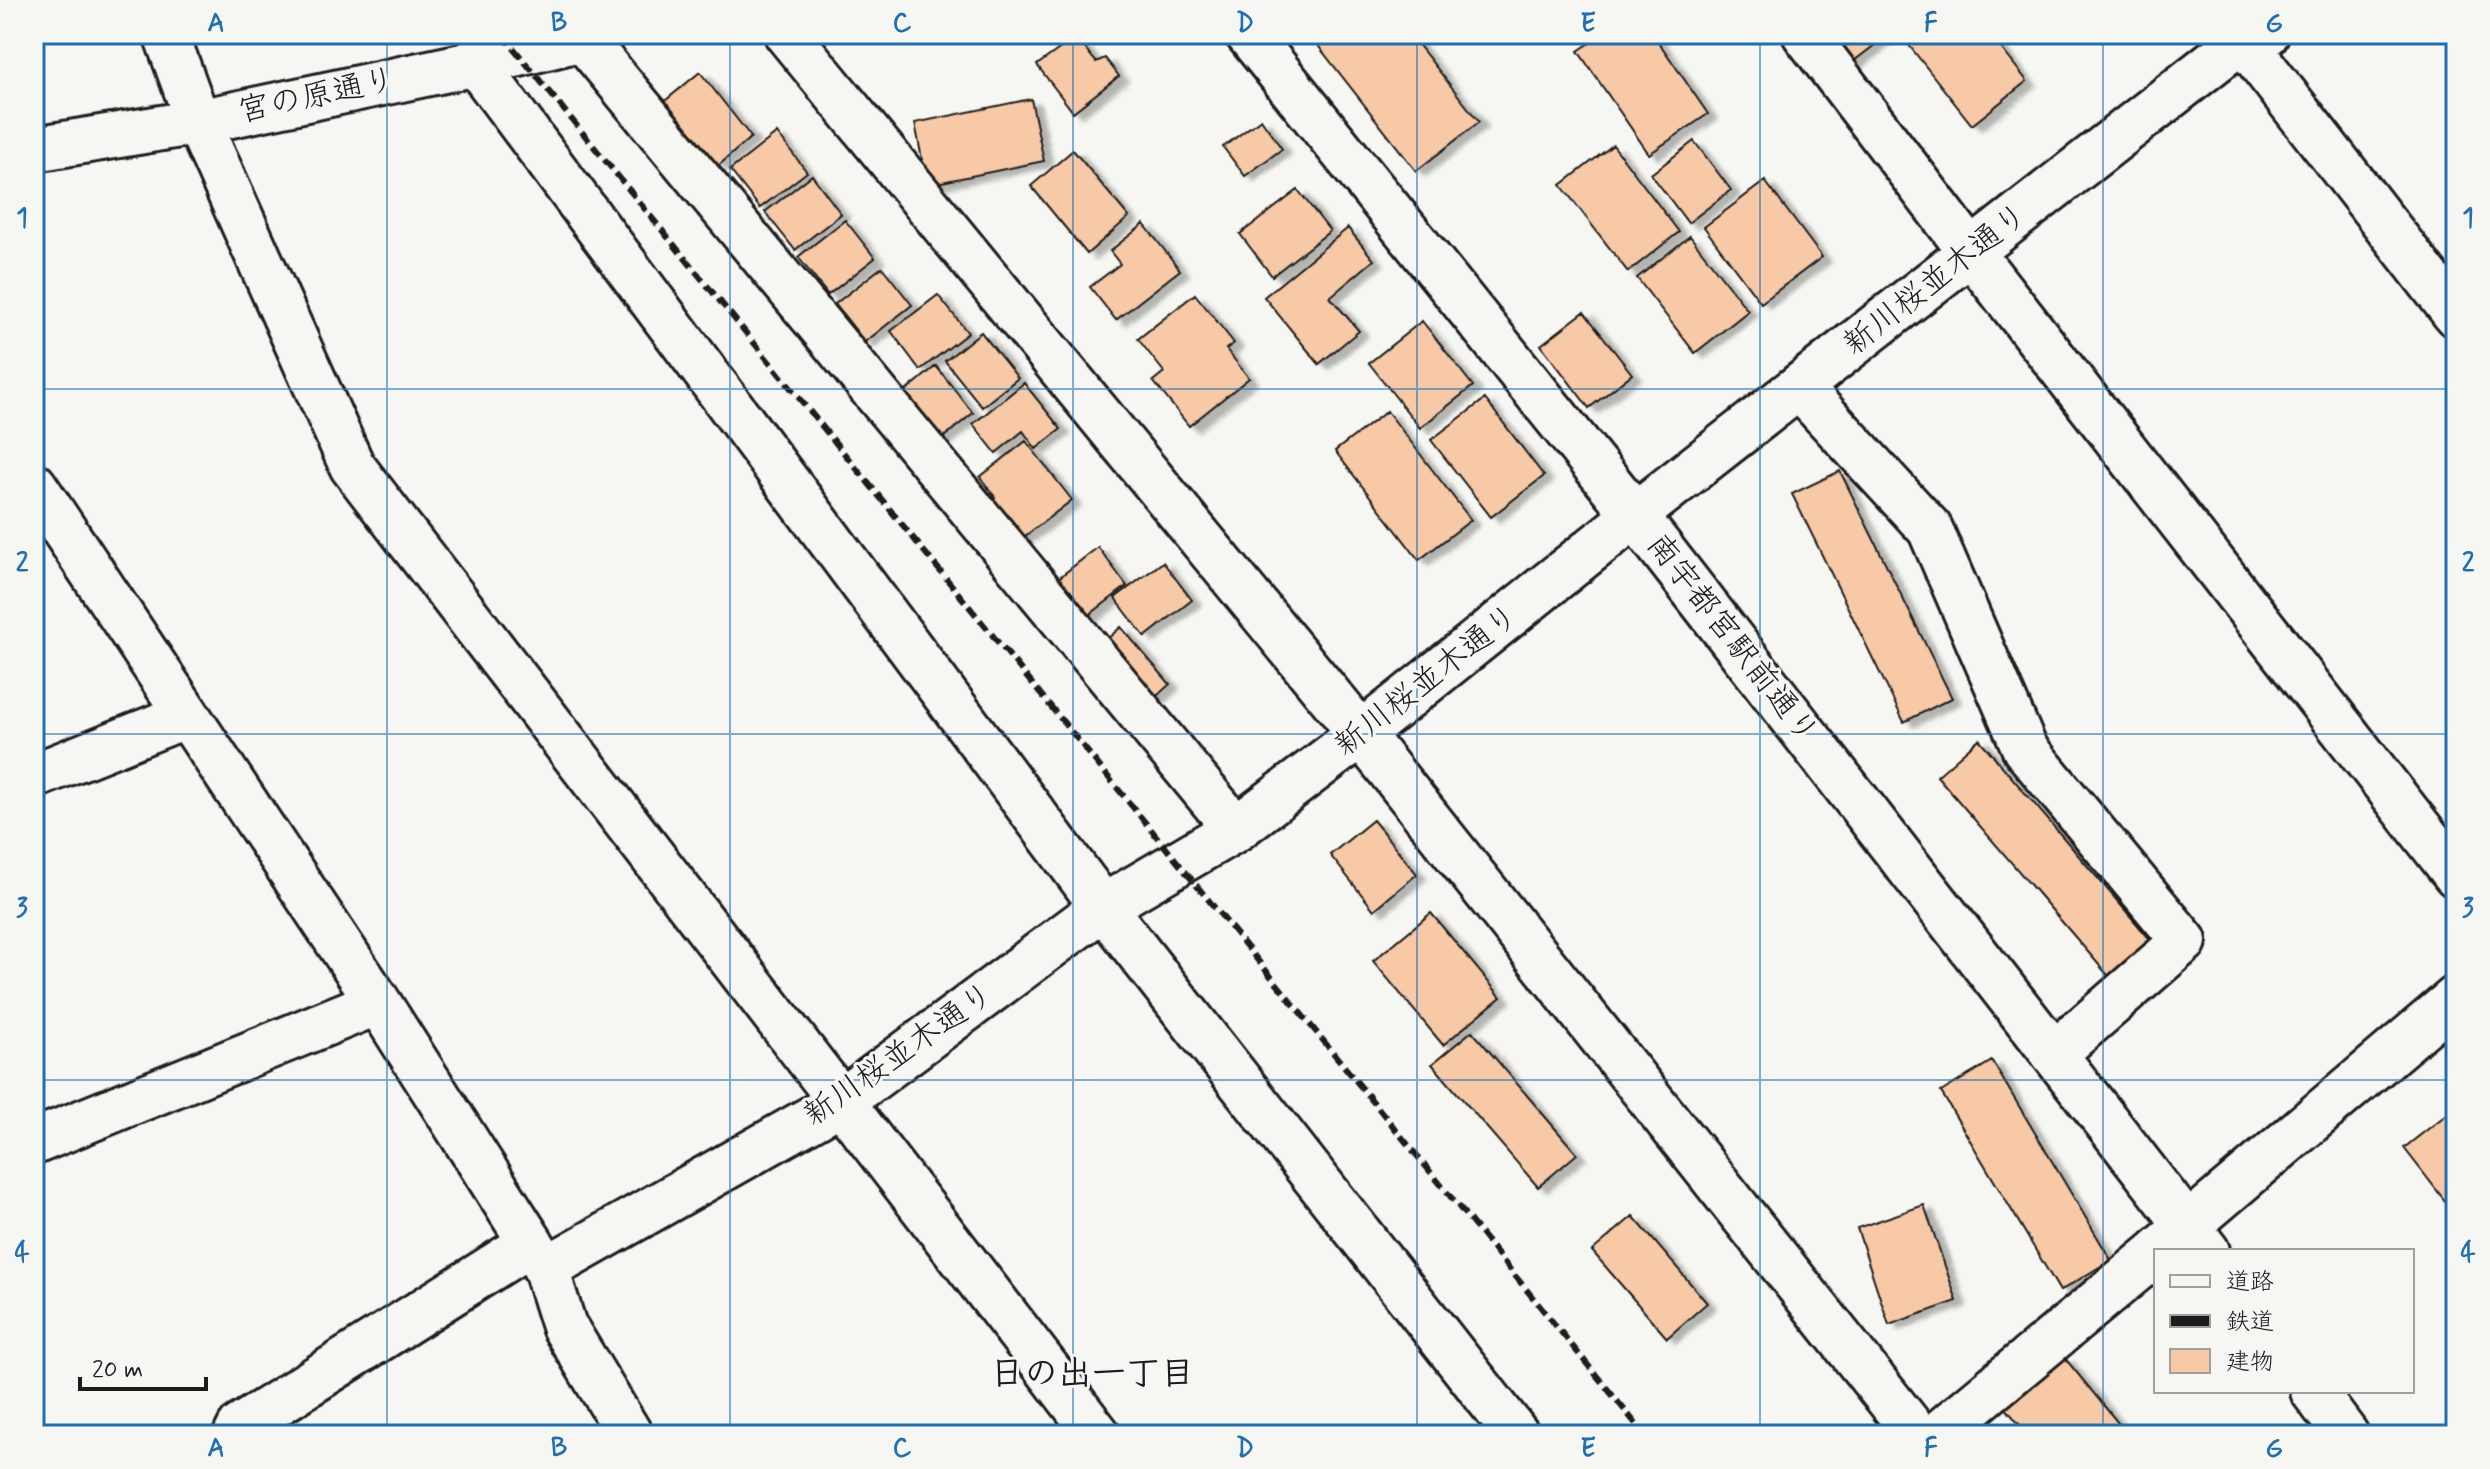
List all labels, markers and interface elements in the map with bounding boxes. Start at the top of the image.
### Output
text: A [207,7,225,41]
text: B [551,7,567,41]
text: C [893,7,912,41]
text: D [1236,7,1254,41]
text: E [1580,7,1596,41]
text: F [1924,7,1938,41]
text: G [2265,7,2283,41]
street label: 宮の原通り [234,59,400,133]
street label: 新川桜並木通り [1835,194,2037,366]
text: 1 [16,202,28,236]
text: 1 [2462,202,2474,236]
street label: 南宇都宮駅前通り [1637,525,1827,753]
text: 2 [16,547,29,581]
text: 2 [2462,547,2475,581]
street label: 新川桜並木通り [1326,595,1528,767]
text: 3 [16,892,28,926]
text: 3 [2462,892,2474,926]
street label: 新川桜並木通り [795,974,1003,1136]
text: 4 [14,1237,30,1271]
text: 4 [2460,1237,2476,1271]
legend [2154,1249,2414,1393]
text: 道路 [2226,1267,2274,1298]
text: 鉄道 [2226,1307,2274,1338]
scale bar [80,1341,206,1391]
text: 建物 [2226,1347,2274,1378]
district label: 日の出一丁目 [990,1352,1194,1397]
text: 20 m [92,1355,143,1386]
text: A [207,1432,225,1466]
text: B [551,1432,567,1466]
text: C [893,1432,912,1466]
text: D [1236,1432,1254,1466]
text: E [1580,1432,1596,1466]
text: F [1924,1432,1938,1466]
text: G [2265,1432,2283,1466]

